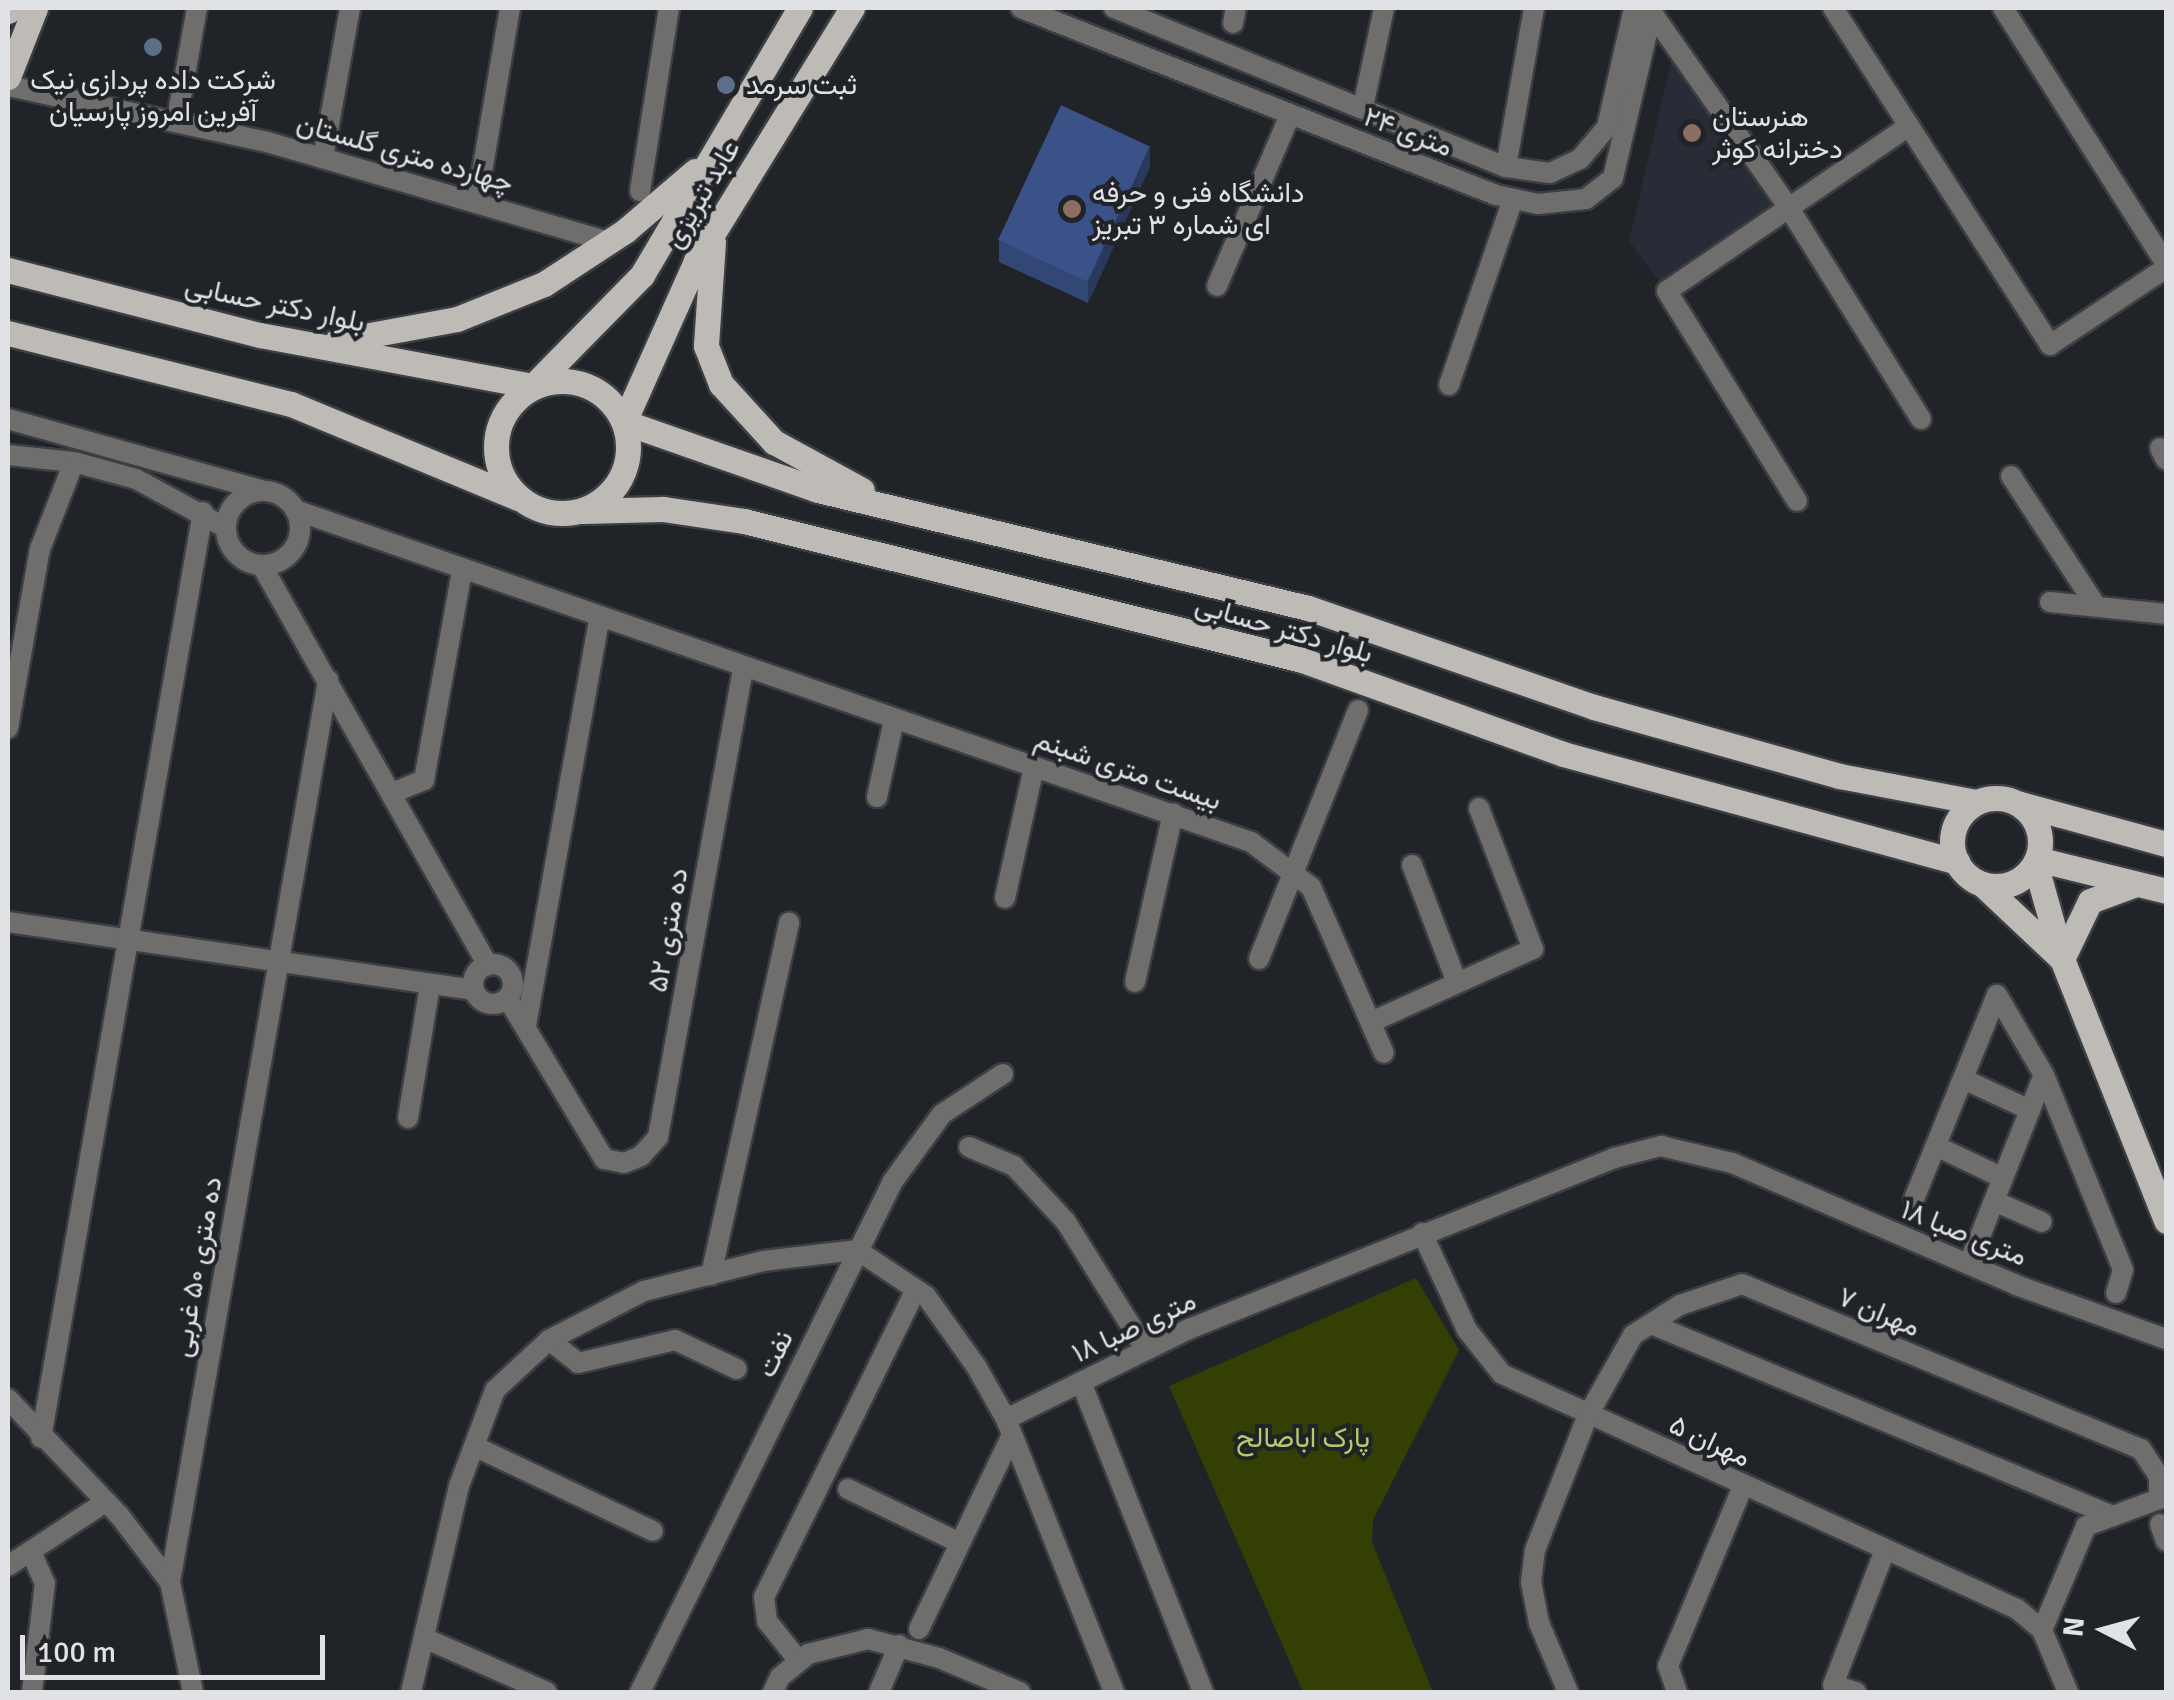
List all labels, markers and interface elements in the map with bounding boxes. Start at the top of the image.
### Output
marker: شرکت داده پردازی نیک آفرین امروز پارسیان [142,36,164,58]
place label: شرکت داده پردازی نیک آفرین امروز پارسیان [30,63,276,129]
place label: ثبت سرمد [746,68,857,102]
marker: ثبت سرمد [715,74,737,96]
street label: ۲۴ متری [1359,100,1457,164]
place label: هنرستان دخترانه کوثر [1712,100,1843,166]
street label: چهارده متری گلستان [293,106,517,200]
marker: هنرستان دخترانه کوثر [1681,122,1703,144]
street label: عابد تبریزی [657,134,747,254]
place label: دانشگاه فنی و حرفه ای شماره ۳ تبریز [1092,176,1304,242]
marker: دانشگاه فنی و حرفه ای شماره ۳ تبریز [1061,198,1083,220]
street label: بلوار دکتر حسابی [182,269,368,339]
street label: بلوار دکتر حسابی [1191,588,1377,670]
street label: بیست متری شبنم [1030,722,1226,818]
street label: ده متری ۵۲ [641,865,695,995]
street label: ده متری ۵۰ غربی [165,1174,229,1360]
street label: متری صبا ۱۸ [1896,1193,2032,1273]
street label: مهران ۷ [1833,1280,1925,1344]
street label: متری صبا ۱۸ [1067,1284,1201,1370]
street label: نفت [749,1325,801,1383]
street label: مهران ۵ [1664,1408,1756,1474]
park label: پارک اباصالح [1236,1421,1370,1455]
north arrow [2054,1580,2154,1680]
scale bar [25,1615,330,1677]
text: N [2056,1615,2092,1638]
text: 100 m [37,1634,116,1671]

